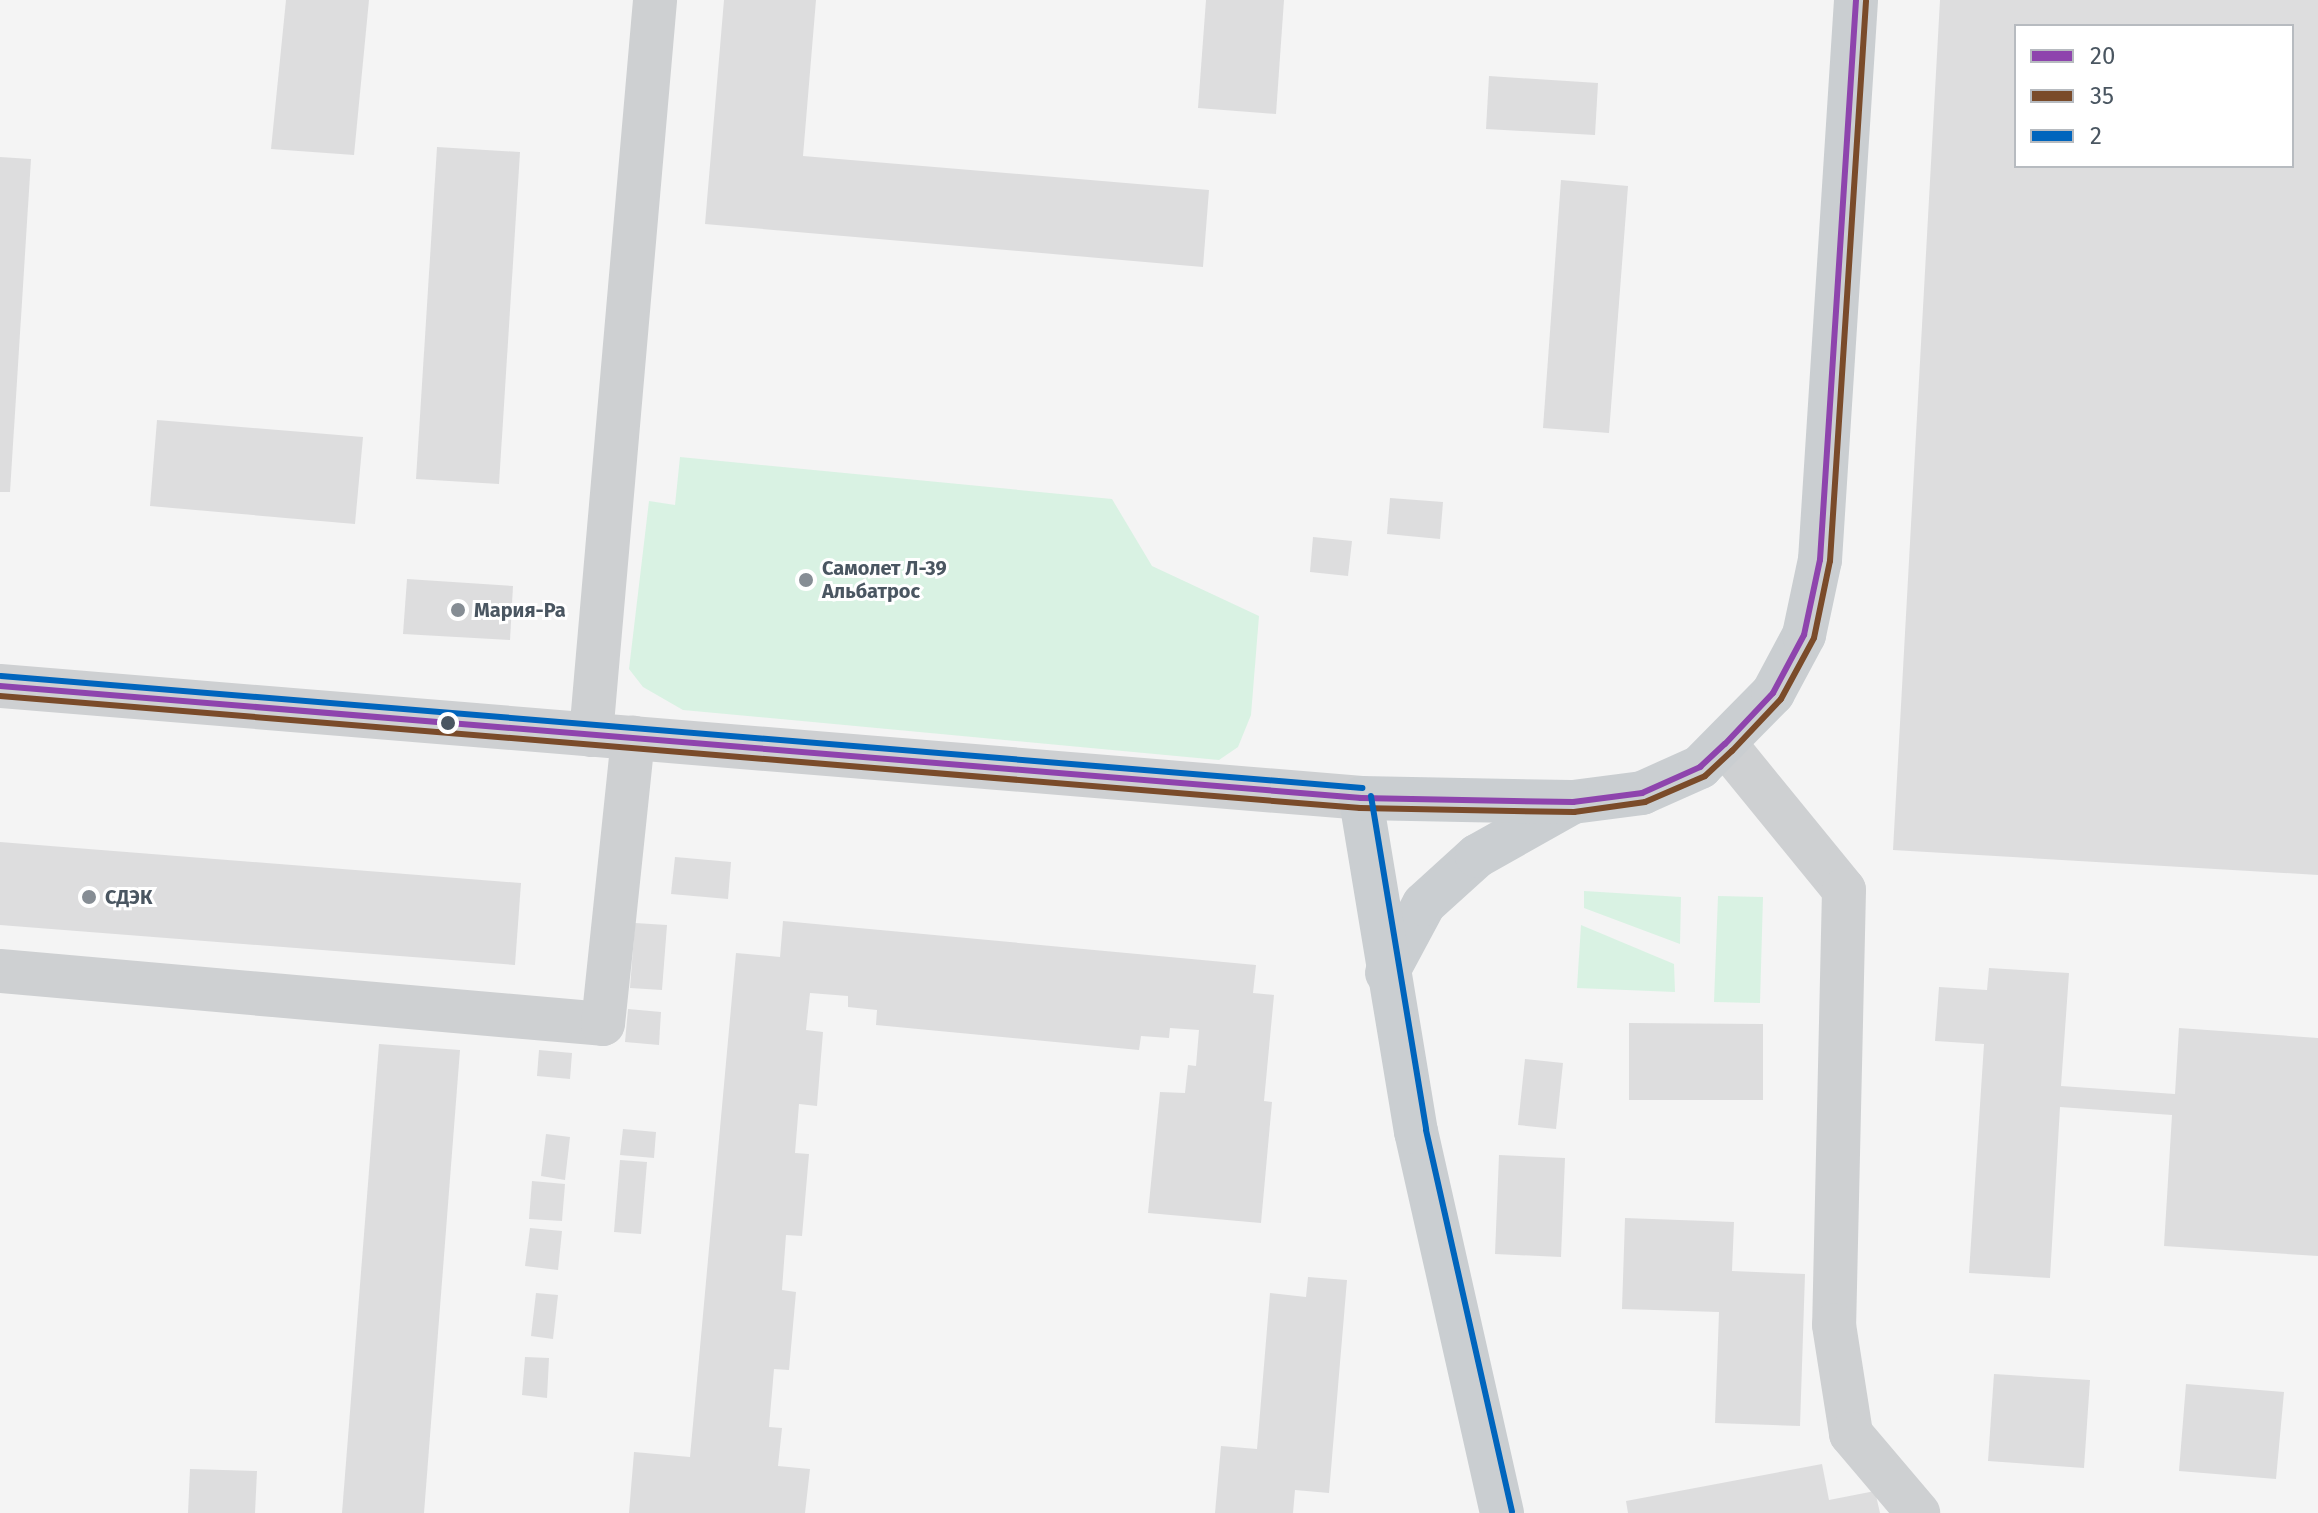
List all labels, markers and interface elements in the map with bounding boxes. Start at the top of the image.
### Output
legend [2014,24,2294,168]
text: 20 [2090,42,2115,70]
text: 35 [2090,82,2114,110]
text: 2 [2090,122,2102,150]
place label: Самолет Л-39 Альбатрос [822,556,947,603]
marker: Самолет Л-39 Альбатрос [797,571,815,589]
place label: Мария-Ра [474,598,566,622]
marker: Мария-Ра [449,601,467,619]
unlabelled marker [440,715,456,731]
place label: СДЭК [105,885,152,909]
marker: СДЭК [80,888,98,906]

